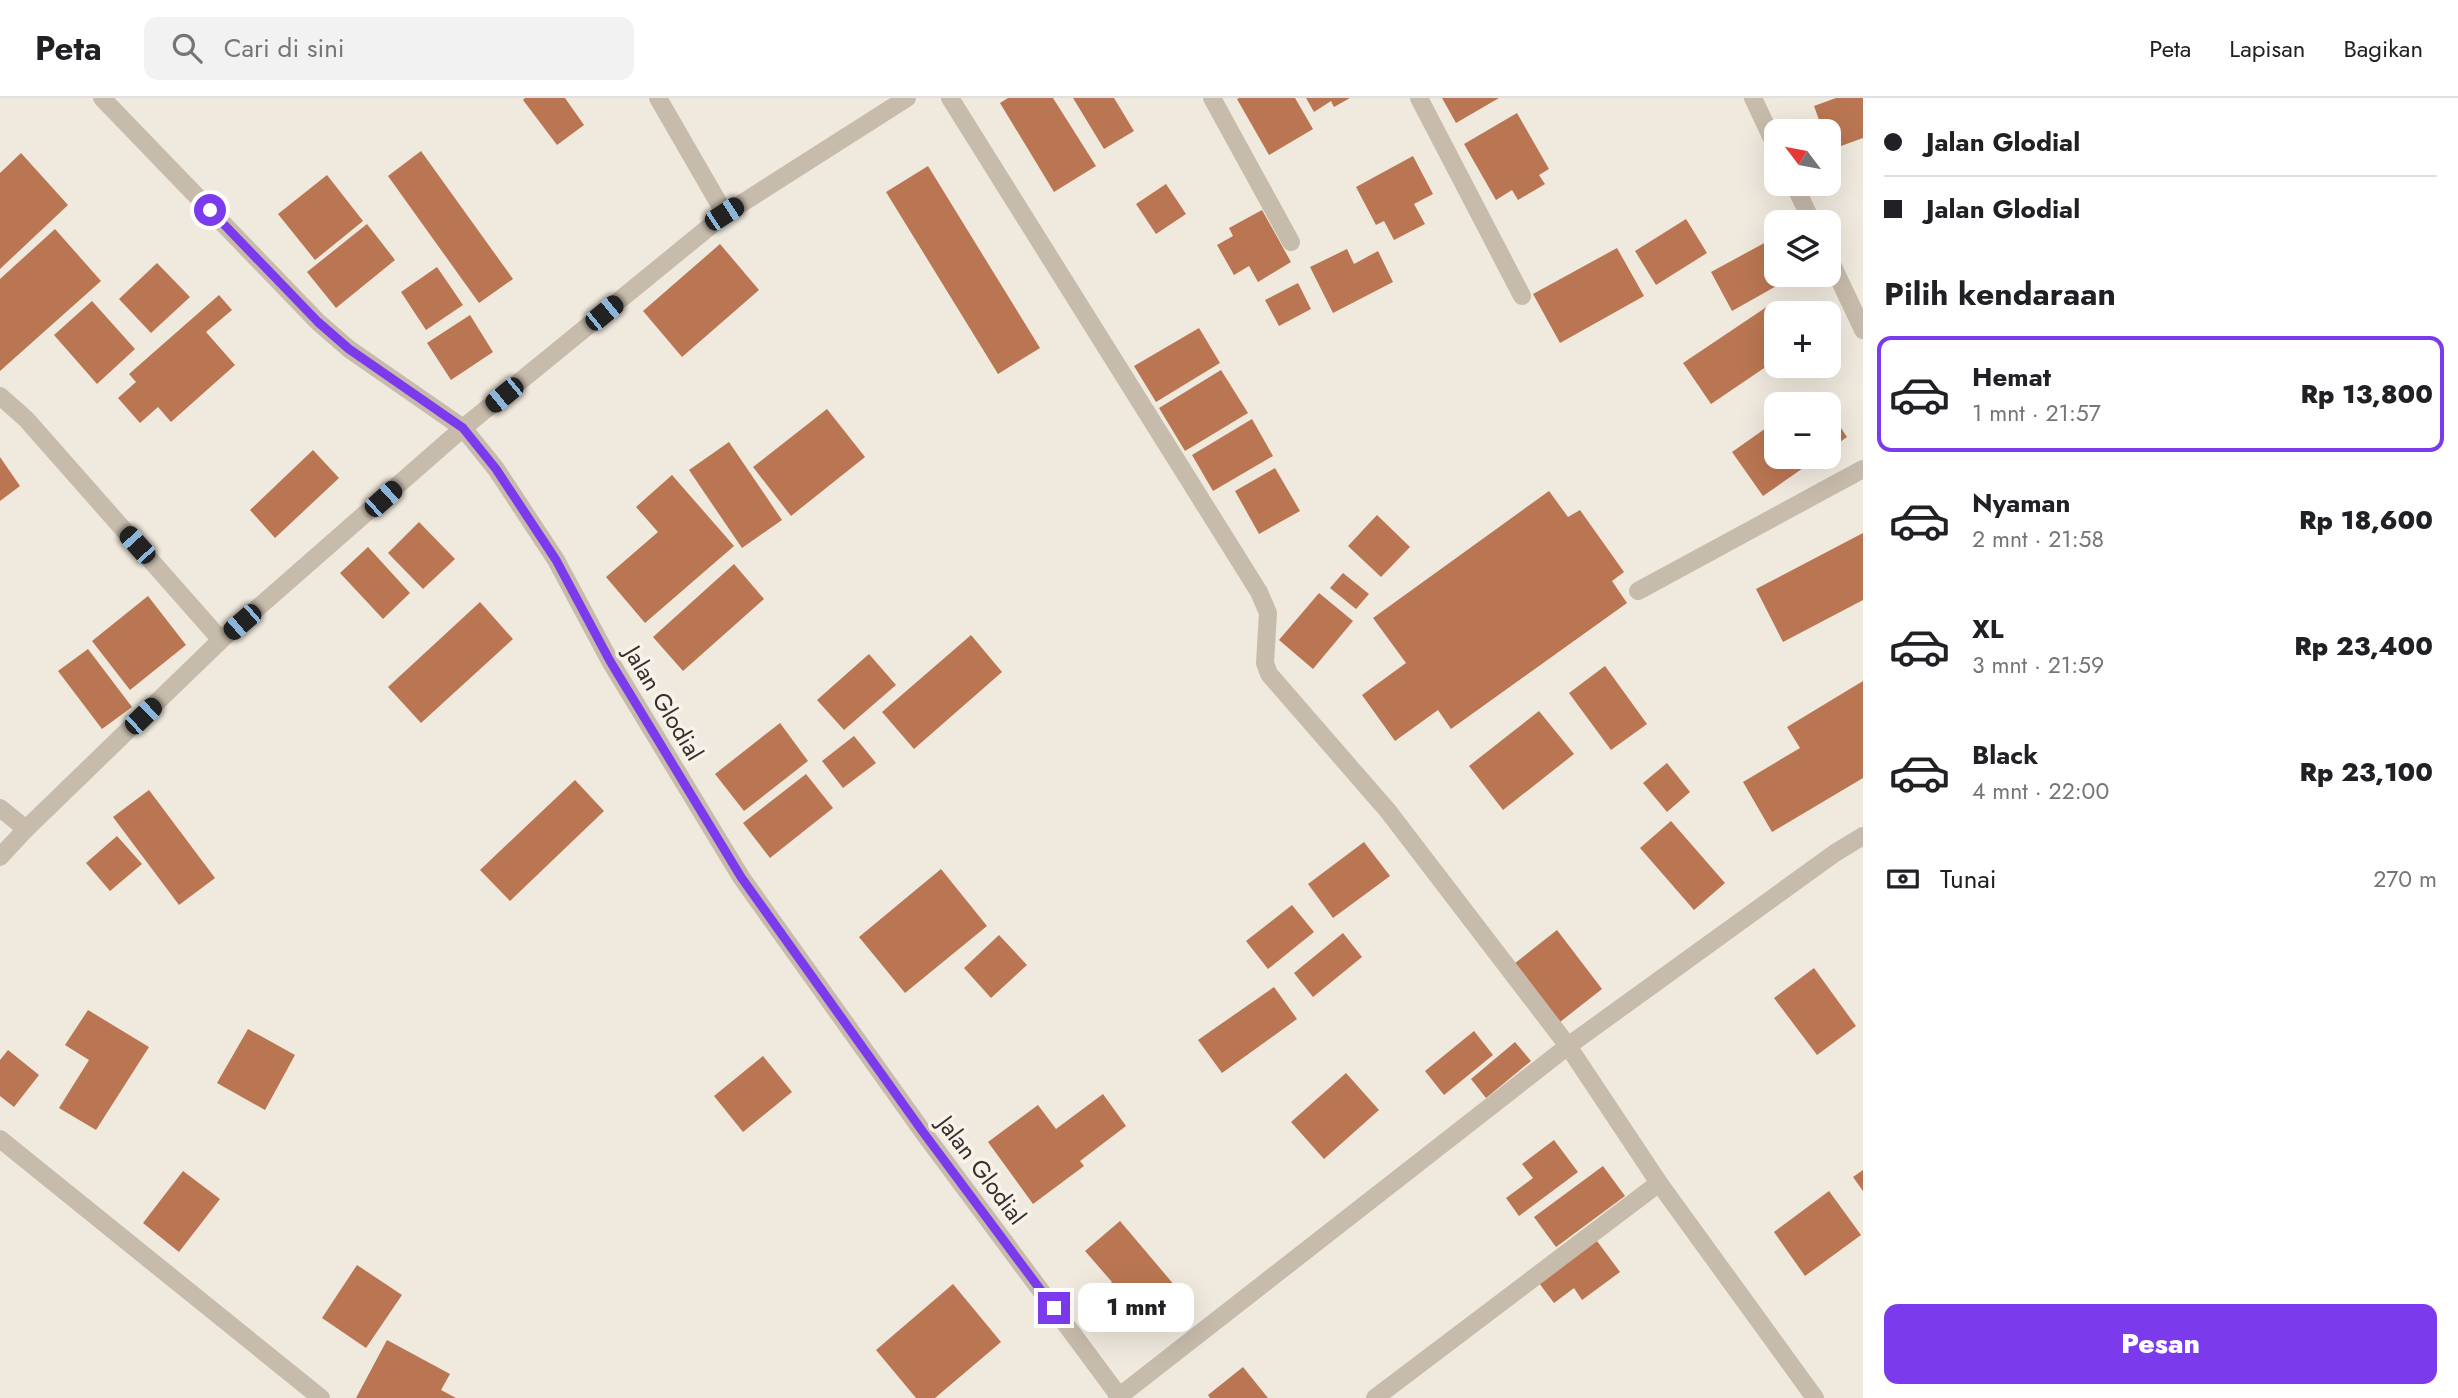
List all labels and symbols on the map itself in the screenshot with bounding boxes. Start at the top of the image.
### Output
north arrow [1764,119,1841,196]
route start [194,194,226,226]
car [701,194,748,234]
car [582,292,627,334]
car [482,374,527,416]
car [361,477,406,521]
car [116,522,159,568]
car [220,600,265,644]
street label: Jalan Glodial [614,636,712,767]
car [121,694,166,738]
street label: Jalan Glodial [928,1106,1035,1232]
callout: 1 mnt [1078,1284,1194,1332]
route end [1038,1292,1070,1324]

